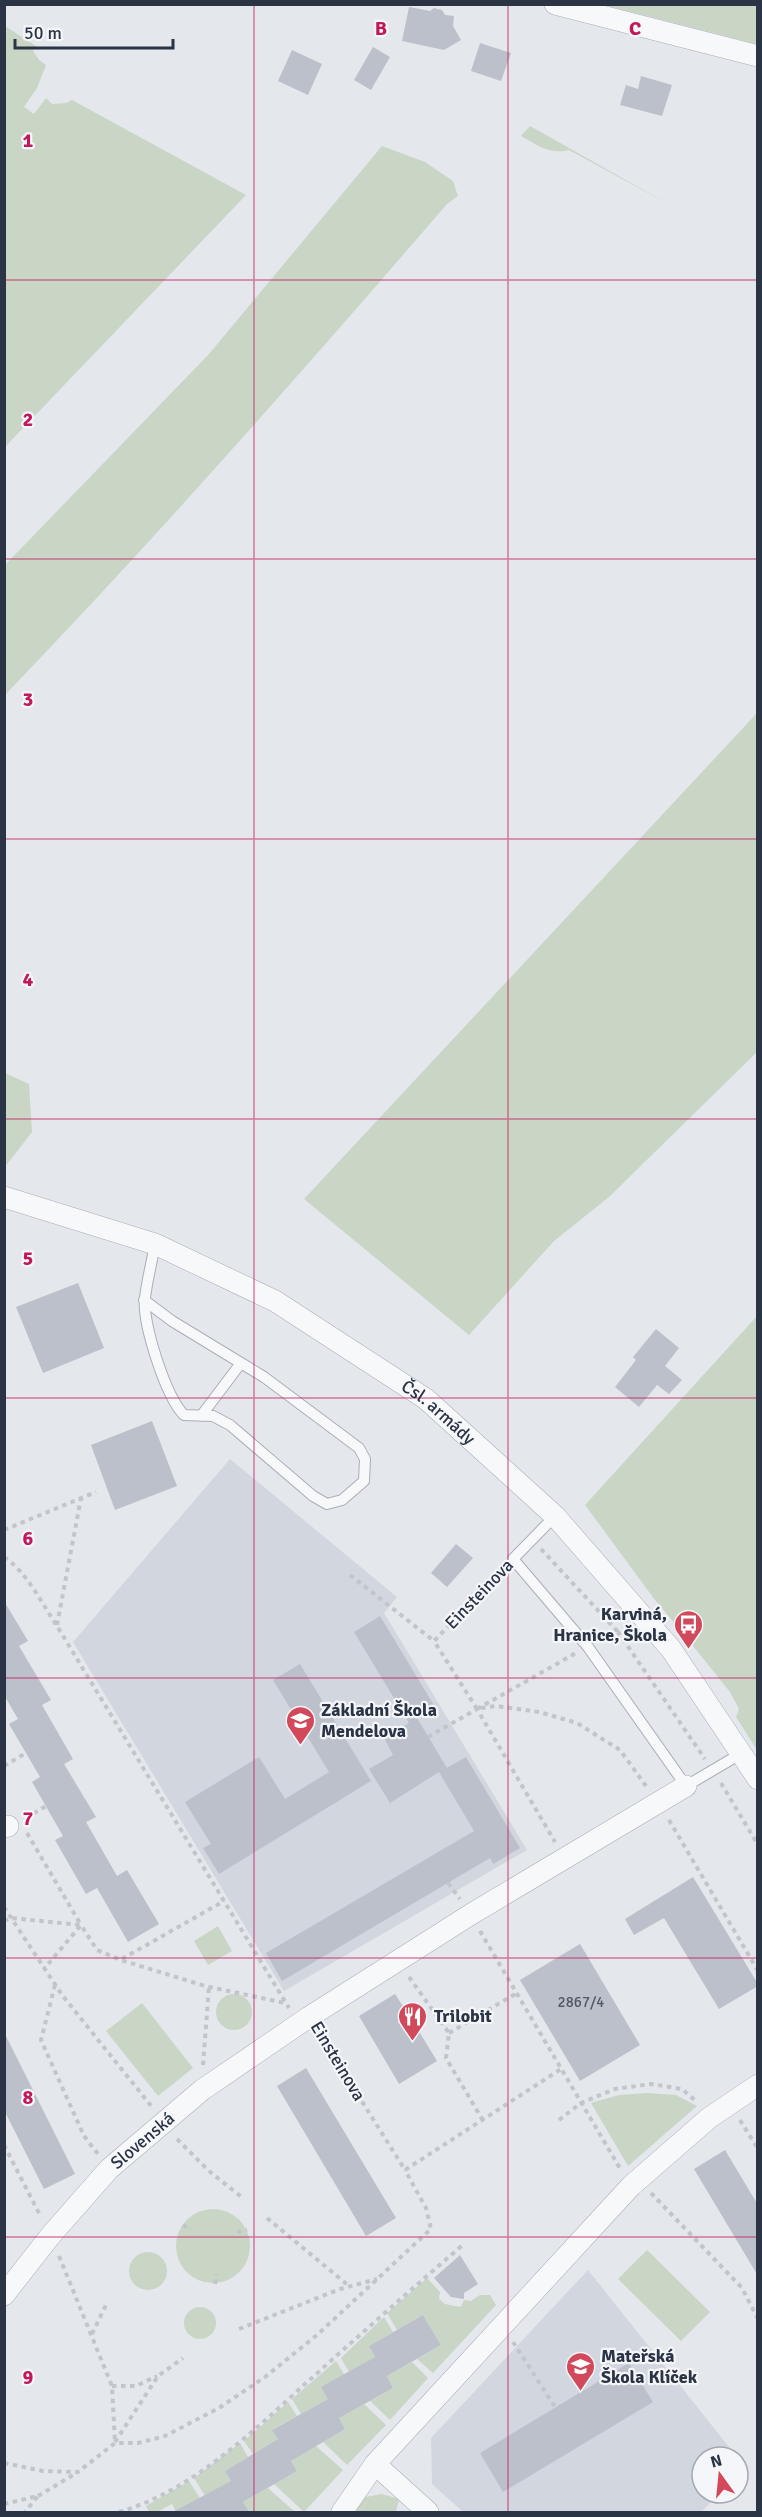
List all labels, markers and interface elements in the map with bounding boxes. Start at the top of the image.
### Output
scale bar [15,12,172,50]
text: B [375,16,387,41]
text: C [629,16,641,41]
text: 50 m [24,22,62,44]
text: 1 [23,128,34,153]
text: 2 [23,407,33,432]
text: 3 [23,687,33,712]
text: 4 [23,967,34,992]
text: 5 [23,1246,33,1271]
street label: Čsl. armády [397,1375,480,1450]
text: 6 [23,1526,34,1551]
street label: Einsteinova [440,1554,518,1634]
place label: Karviná, Hranice, Škola [553,1603,667,1646]
bus stop icon: Karviná, Hranice, Škola [672,1608,704,1650]
place label: Základní Škola Mendelova [321,1699,437,1742]
school or university icon: Základní Škola Mendelova [284,1704,316,1746]
text: 7 [23,1806,34,1831]
house number: 2867/4 [558,1993,604,2011]
restaurant icon: Trilobit [397,2000,429,2042]
place label: Trilobit [434,2005,492,2027]
street label: Einsteinova [306,2017,370,2105]
text: 8 [23,2085,34,2110]
street label: Slovenská [106,2107,179,2174]
place label: Mateřská Škola Klíček [601,2345,698,2388]
school or university icon: Mateřská Škola Klíček [564,2350,596,2392]
text: 9 [23,2365,34,2390]
north arrow [690,2445,750,2505]
text: N [708,2450,724,2473]

